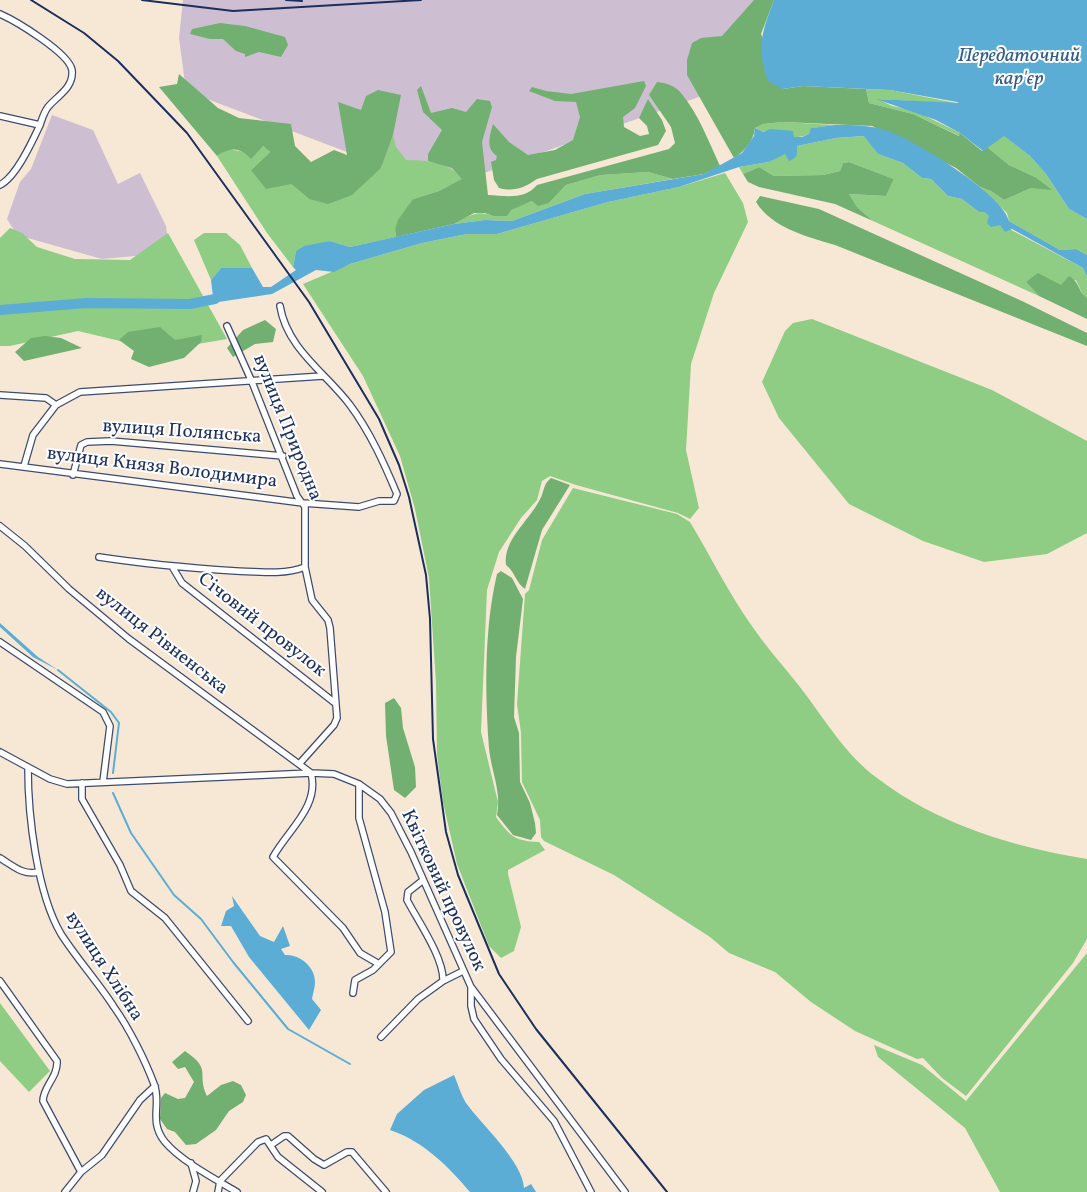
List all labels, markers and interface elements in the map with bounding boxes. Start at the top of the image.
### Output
water label: Передаточний кар'єр [958,45,1080,92]
street label: вулиця Природна [246,352,326,504]
street label: вулиця Полянська [102,416,262,450]
street label: вулиця Князя Володимира [45,444,279,494]
street label: Січовий провулок [192,569,330,683]
street label: вулиця Рівненська [90,583,232,701]
street label: Квітковий провулок [395,807,489,975]
street label: вулиця Хлібна [59,908,147,1026]

